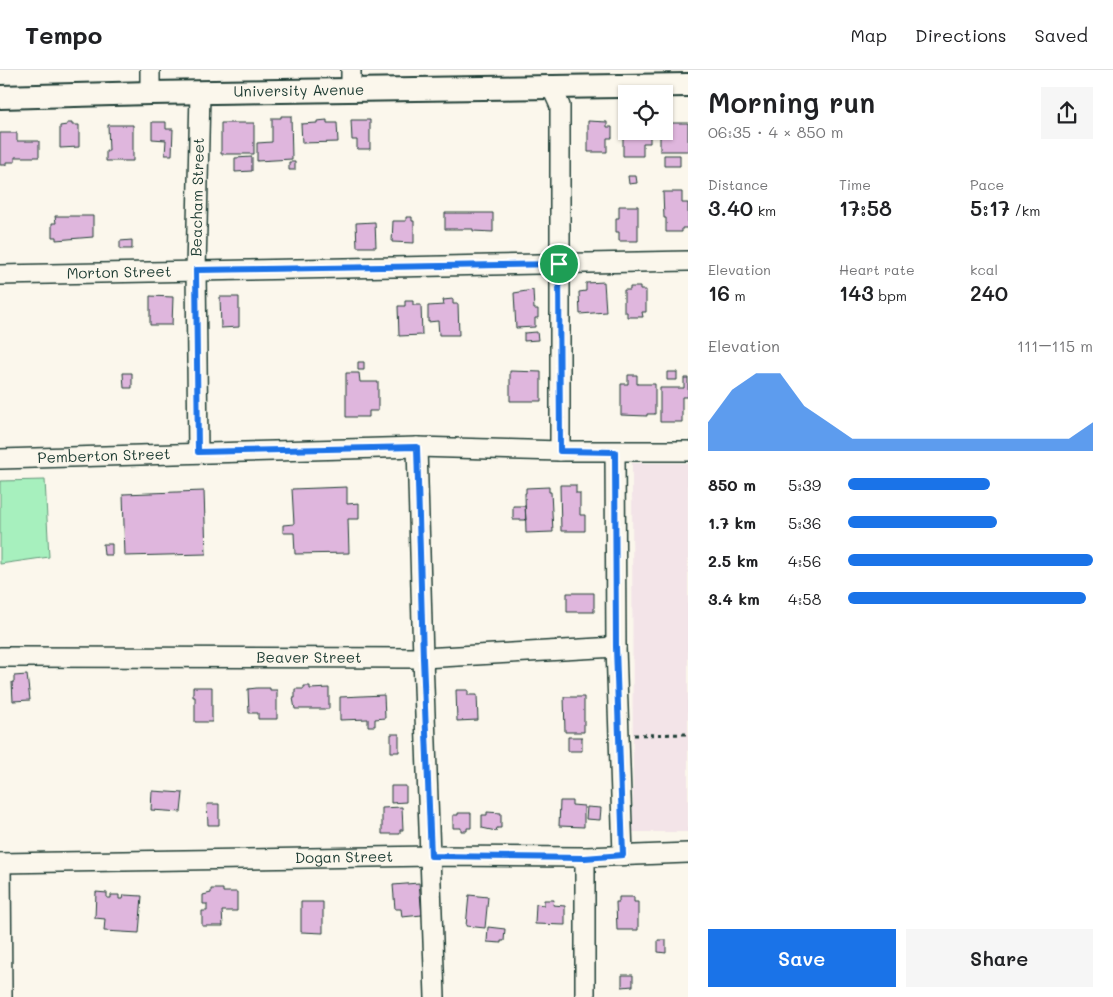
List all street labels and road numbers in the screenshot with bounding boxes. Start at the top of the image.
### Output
street label: University Avenue [233,79,364,101]
street label: Beacham Street [185,137,208,257]
street label: Morton Street [66,261,172,283]
street label: Pemberton Street [37,443,171,467]
street label: Beaver Street [256,647,362,667]
street label: Dogan Street [295,846,393,867]

